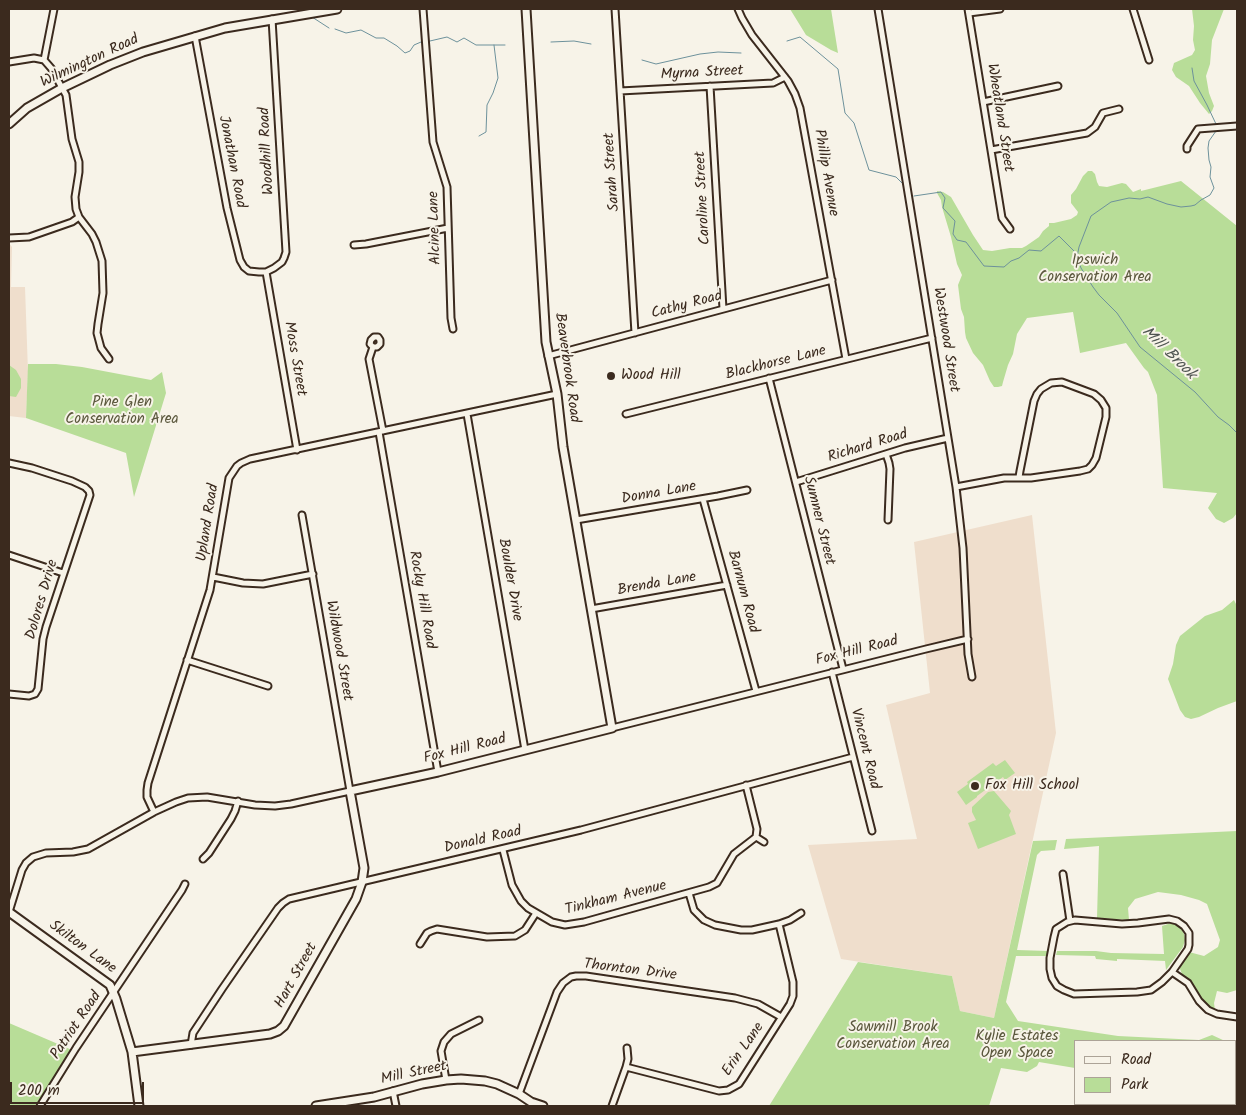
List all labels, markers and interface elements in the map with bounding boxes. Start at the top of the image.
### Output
street label: Wilmington Road [38,31,142,93]
street label: Wheatland Street [982,62,1016,174]
street label: Myrna Street [660,63,744,85]
street label: Woodhill Road [257,107,279,195]
street label: Jonathan Road [213,114,249,210]
street label: Phillip Avenue [808,128,842,218]
street label: Sarah Street [601,132,625,212]
street label: Caroline Street [693,151,715,245]
street label: Alcine Lane [426,191,446,265]
park label: Ipswich Conservation Area [1038,252,1152,287]
street label: Westwood Street [928,286,962,394]
street label: Cathy Road [649,288,725,324]
street label: Beaverbrook Road [549,312,583,424]
street label: Moss Street [279,320,309,398]
water label: Mill Brook [1137,323,1199,385]
street label: Blackhorse Lane [724,343,828,385]
place label: Wood Hill [621,367,681,385]
marker: Wood Hill [605,370,617,382]
park label: Pine Glen Conservation Area [65,394,179,429]
street label: Richard Road [826,426,910,468]
street label: Sumner Street [798,475,838,567]
street label: Donna Lane [620,479,698,509]
street label: Upland Road [194,483,224,563]
street label: Boulder Drive [493,537,525,623]
street label: Barnum Road [722,549,762,635]
street label: Rocky Hill Road [404,550,438,650]
street label: Dolores Drive [23,558,63,642]
street label: Brenda Lane [616,569,698,601]
street label: Wildwood Street [320,599,356,703]
street label: Fox Hill Road [814,633,900,671]
street label: Vincent Road [845,707,883,791]
street label: Fox Hill Road [422,731,508,769]
place label: Fox Hill School [985,777,1079,795]
marker: Fox Hill School [969,780,981,792]
street label: Donald Road [443,823,523,859]
street label: Tinkham Avenue [563,878,669,920]
street label: Skilton Lane [45,918,119,978]
street label: Hart Street [272,940,322,1012]
street label: Thornton Drive [582,956,678,986]
street label: Patriot Road [48,989,106,1063]
park label: Sawmill Brook Conservation Area [836,1019,950,1054]
street label: Erin Lane [719,1020,769,1080]
park label: Kylie Estates Open Space [976,1028,1058,1063]
legend [1074,1040,1236,1105]
text: Road [1121,1048,1151,1072]
street label: Mill Street [379,1058,449,1090]
scale bar [12,1072,146,1104]
text: Park [1121,1073,1148,1097]
text: 200 m [18,1079,60,1103]

